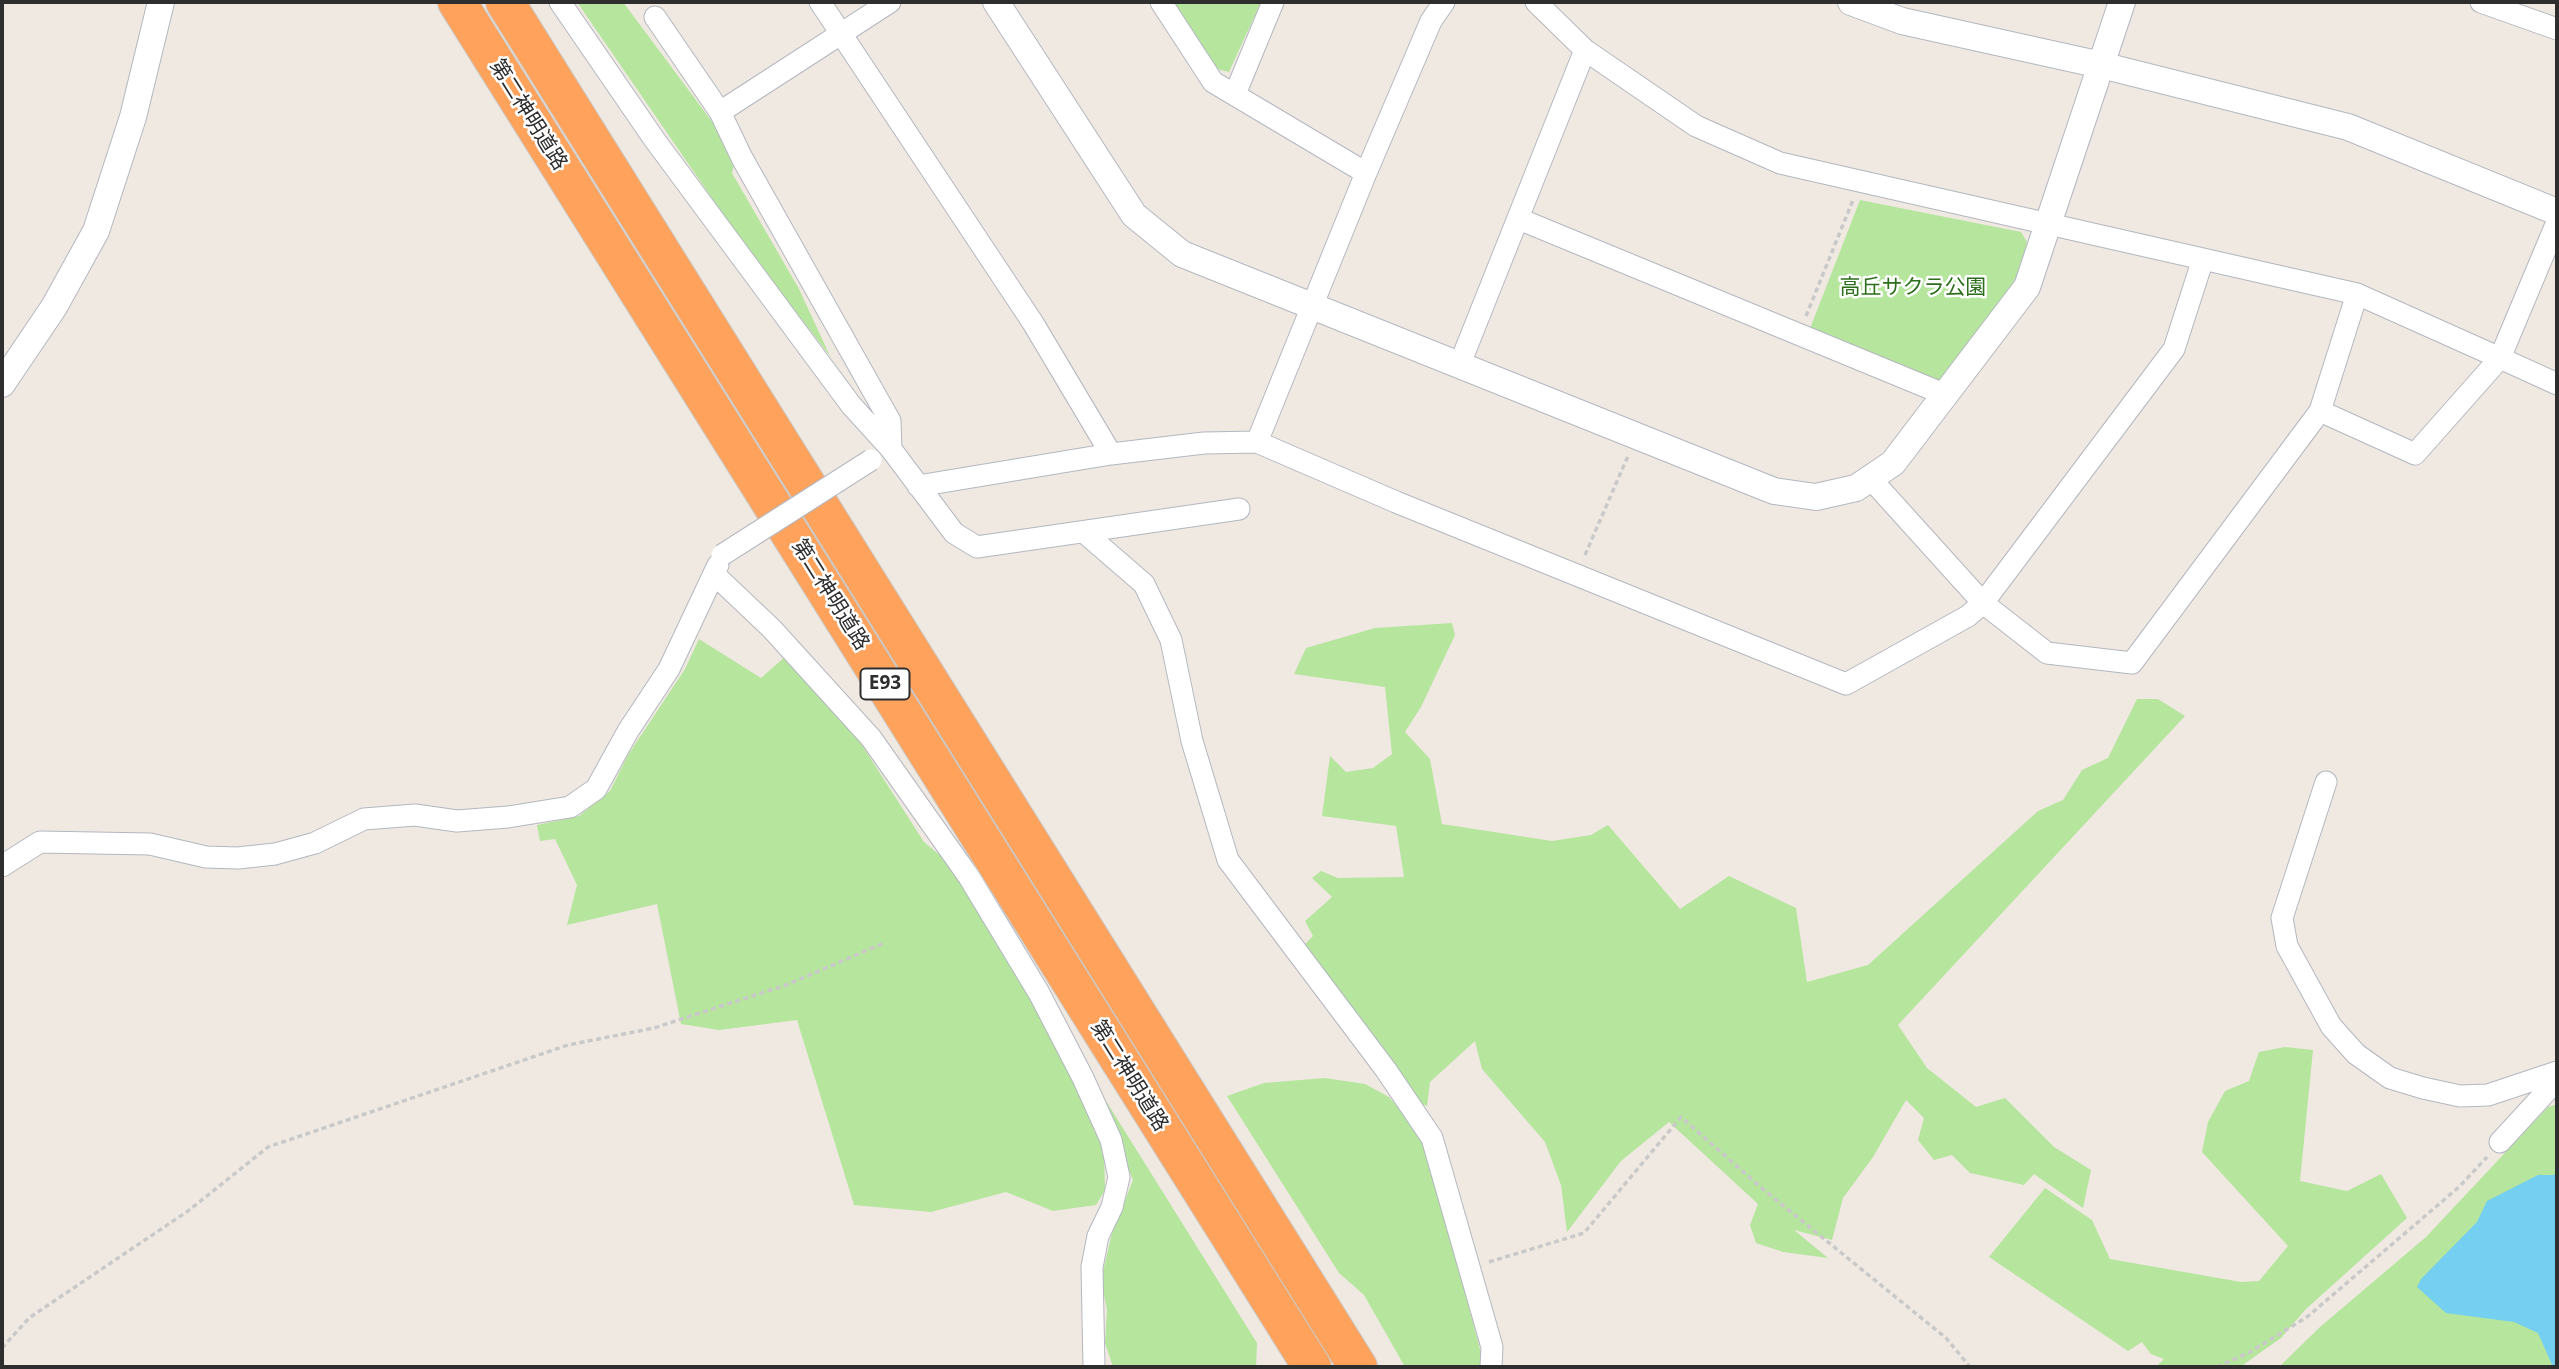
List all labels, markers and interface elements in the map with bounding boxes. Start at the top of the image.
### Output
street label: 第二神明道路 [484,55,572,175]
park label: 高丘サクラ公園 [1840,275,1986,301]
street label: 第二神明道路 [786,535,874,655]
road number: E93 [860,668,910,699]
street label: 第二神明道路 [1085,1016,1173,1136]

